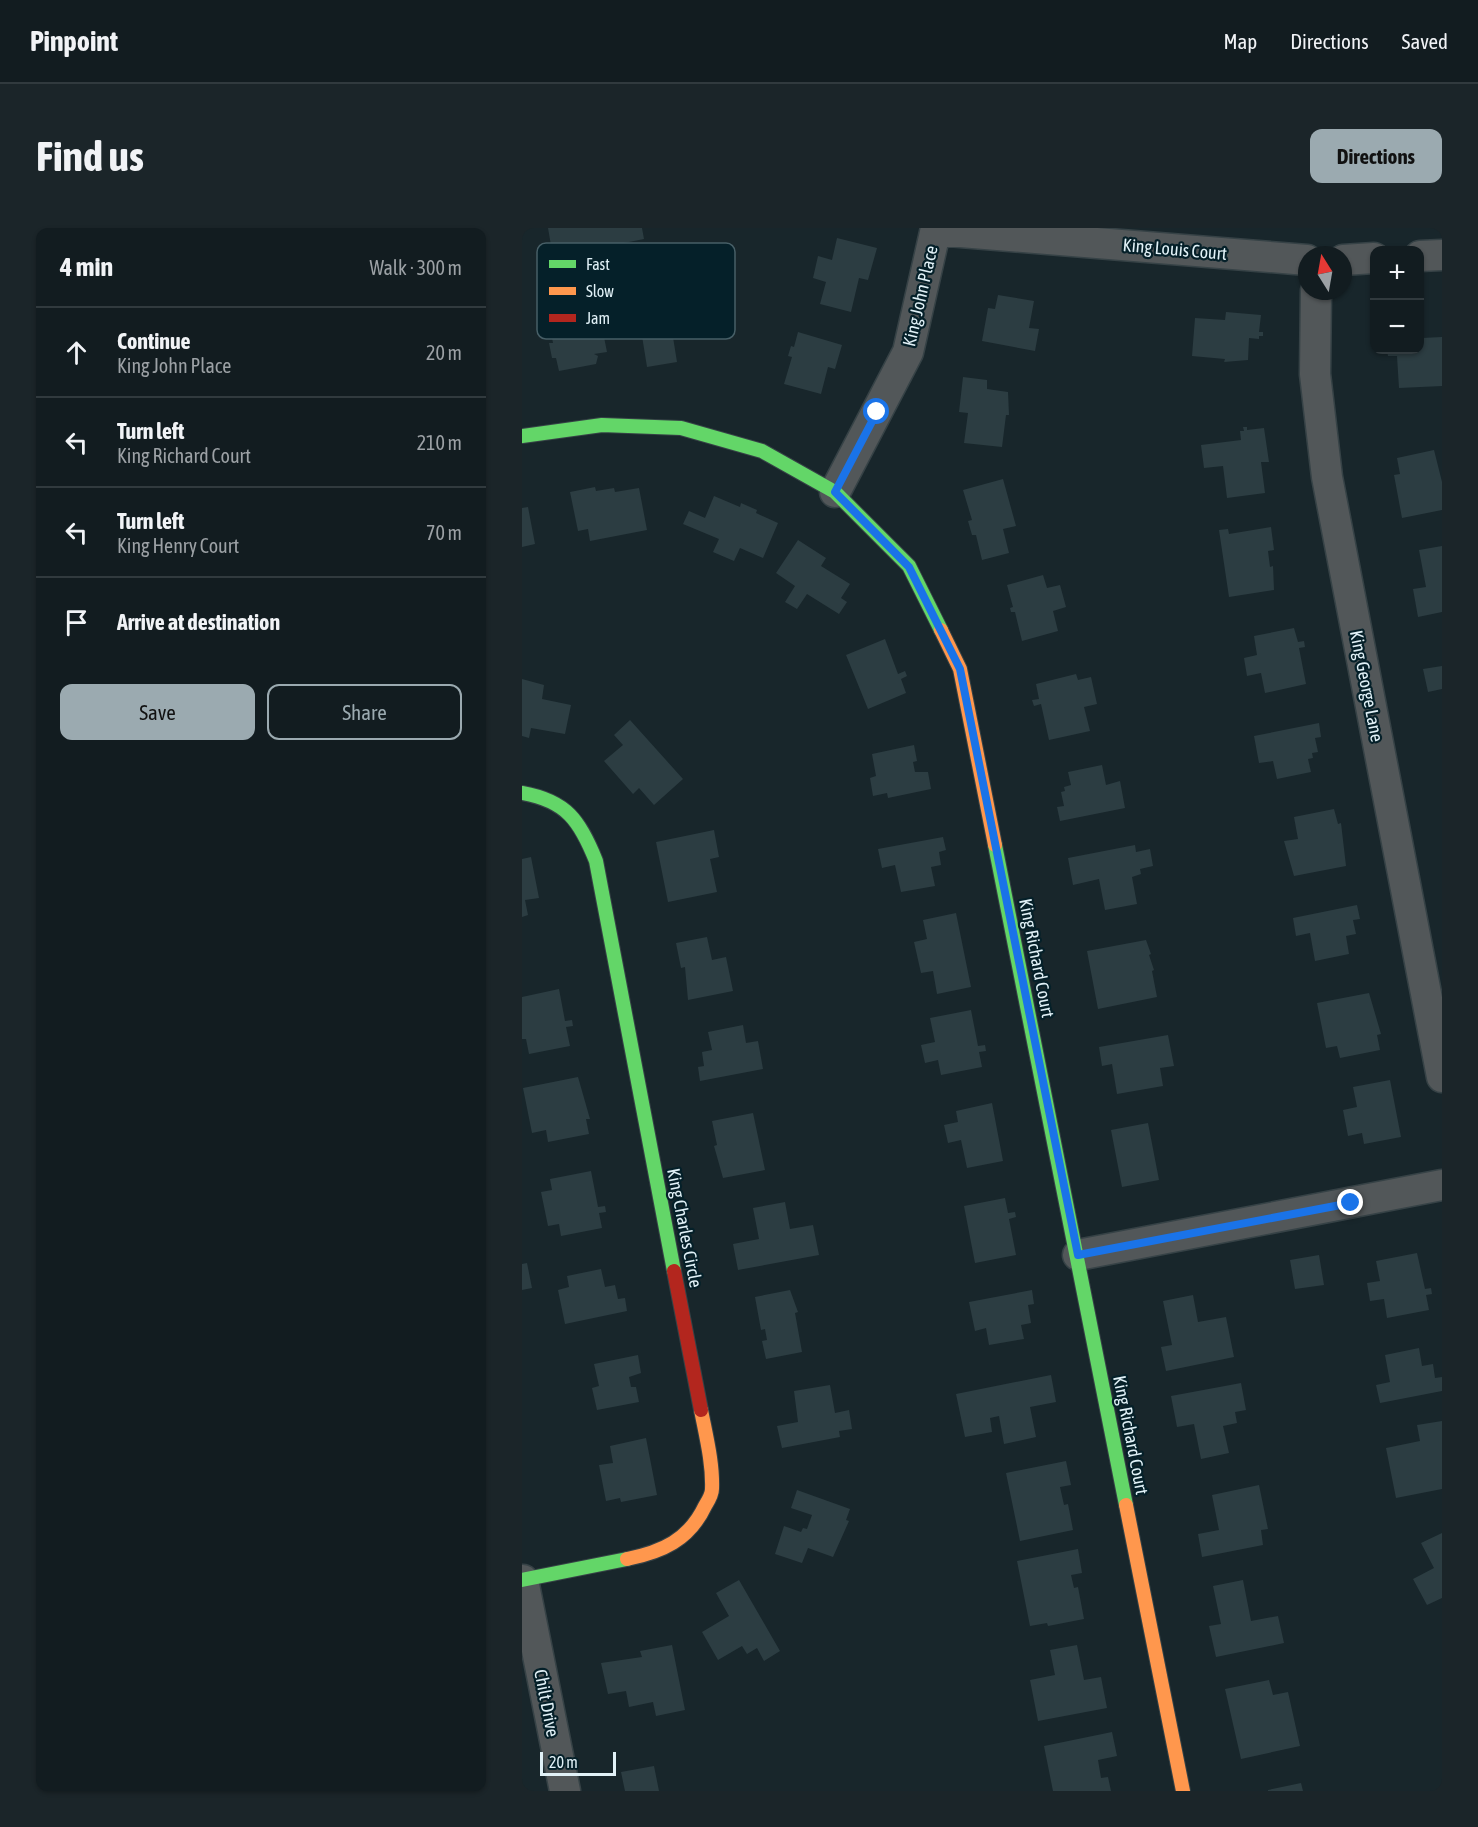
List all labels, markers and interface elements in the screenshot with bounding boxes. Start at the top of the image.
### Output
text: Pinpoint [30,25,118,57]
text: Map [1223,29,1257,53]
text: Directions [1290,29,1369,53]
text: Saved [1402,29,1448,53]
button: Directions [1310,129,1442,183]
text: Find us [36,132,144,180]
street label: King Louis Court [1122,234,1228,264]
legend [537,243,735,339]
street label: King John Place [898,244,942,348]
north arrow [1298,246,1352,300]
map controls [1370,246,1424,354]
button: + [1370,246,1424,300]
text: 4 min [60,252,113,282]
text: Fast [586,255,610,273]
text: Walk · 300 m [370,256,462,279]
text: Slow [586,282,614,300]
button: − [1370,300,1424,354]
text: Jam [586,309,610,327]
text: Continue [117,328,191,354]
icon: ahead [60,336,93,369]
text: 20 m [426,341,462,364]
text: King John Place [117,354,231,377]
route start [863,398,889,424]
text: Turn left [117,418,184,444]
icon: left [60,426,93,459]
text: 210 m [417,431,462,454]
text: King Richard Court [117,444,251,467]
text: Turn left [117,508,184,534]
icon: left [60,516,93,549]
text: 70 m [426,521,462,544]
text: King Henry Court [117,534,239,557]
icon: arrive [60,606,93,639]
text: Arrive at destination [117,609,280,635]
street label: King George Lane [1346,629,1388,743]
button: Save [60,684,255,740]
button: Share [267,684,462,740]
street label: King Richard Court [1015,897,1059,1019]
street label: King Charles Circle [663,1167,707,1289]
route end [1337,1189,1363,1215]
street label: King Richard Court [1109,1374,1153,1496]
street label: Chilt Drive [530,1667,564,1739]
scale bar [540,1749,616,1776]
text: 20 m [549,1753,578,1771]

